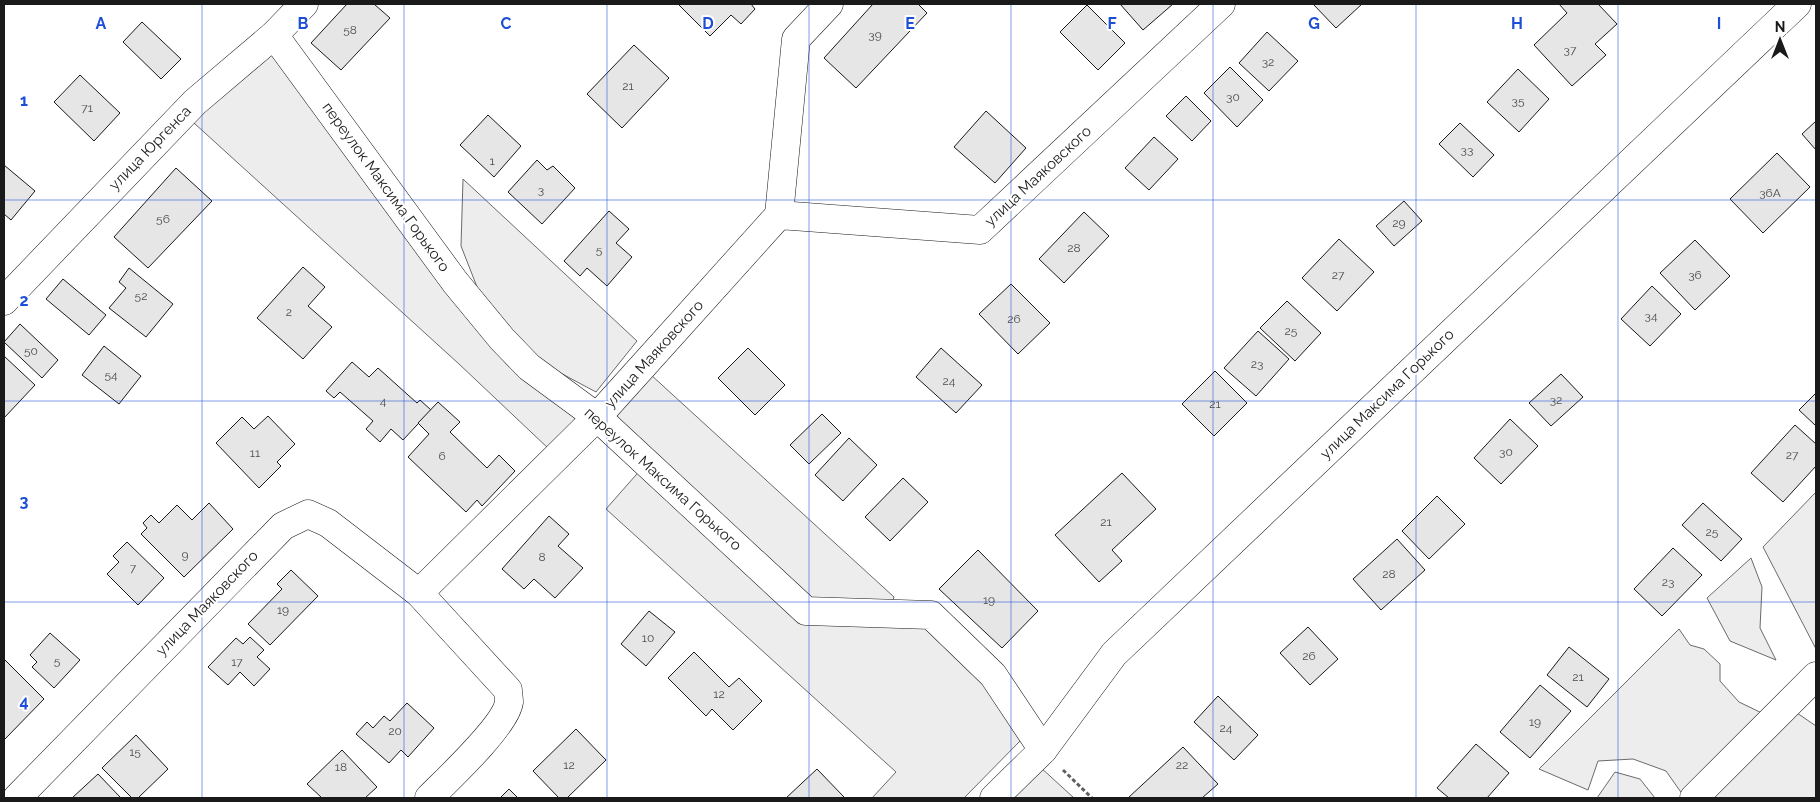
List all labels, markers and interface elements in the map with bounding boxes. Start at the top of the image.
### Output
text: A [96,14,107,33]
text: B [298,14,309,33]
text: C [501,14,512,33]
text: D [702,14,714,33]
text: E [905,14,915,33]
text: F [1107,14,1117,33]
text: G [1308,14,1320,33]
text: H [1511,14,1523,33]
text: I [1717,14,1721,33]
north arrow [1755,15,1805,65]
text: N [1775,19,1785,35]
house number: 58 [343,23,357,37]
house number: 39 [868,28,882,42]
house number: 37 [1564,43,1577,57]
house number: 32 [1262,55,1274,69]
house number: 21 [622,79,634,93]
house number: 30 [1226,90,1240,104]
text: 1 [20,91,28,110]
house number: 35 [1512,94,1525,108]
street label: переулок Максима Горького [318,99,454,275]
house number: 71 [81,101,93,115]
street label: улица Юргенса [105,102,195,194]
street label: улица Маяковского [981,122,1095,230]
house number: 33 [1461,143,1473,157]
house number: 1 [489,154,495,168]
house number: 3 [538,183,544,197]
house number: 36А [1759,186,1781,200]
house number: 56 [156,212,170,226]
house number: 29 [1392,216,1406,230]
house number: 28 [1067,241,1081,255]
house number: 5 [596,243,603,257]
house number: 27 [1332,268,1345,282]
house number: 36 [1688,268,1702,282]
house number: 52 [135,289,147,303]
text: 2 [19,291,29,310]
street label: улица Маяковского [601,296,707,412]
house number: 2 [286,305,292,319]
house number: 34 [1645,309,1658,323]
house number: 26 [1007,312,1021,326]
house number: 25 [1285,324,1298,338]
street label: улица Максима Горького [1316,325,1458,463]
house number: 50 [24,344,38,358]
house number: 23 [1251,357,1263,371]
house number: 54 [104,368,118,382]
house number: 24 [943,374,956,388]
house number: 32 [1550,393,1562,407]
house number: 4 [380,394,387,408]
house number: 21 [1209,397,1221,411]
street label: переулок Максима Горького [581,404,745,554]
house number: 30 [1499,445,1513,459]
house number: 11 [250,446,260,460]
house number: 27 [1786,448,1799,462]
house number: 6 [438,449,446,463]
text: 3 [20,492,29,511]
house number: 21 [1100,515,1112,529]
house number: 25 [1706,525,1719,539]
street label: улица Маяковского [152,547,262,659]
house number: 9 [181,548,189,562]
house number: 8 [538,550,546,564]
house number: 7 [130,561,137,575]
house number: 28 [1382,567,1396,581]
house number: 23 [1662,575,1674,589]
house number: 19 [983,593,995,607]
house number: 19 [277,603,289,617]
house number: 10 [642,631,654,645]
house number: 26 [1302,649,1316,663]
house number: 5 [54,654,61,668]
house number: 17 [231,655,243,669]
house number: 21 [1572,670,1584,684]
house number: 12 [713,687,725,701]
text: 4 [19,692,29,711]
house number: 19 [1529,715,1541,729]
house number: 24 [1220,721,1233,735]
house number: 20 [388,724,402,738]
house number: 15 [129,745,141,759]
house number: 12 [563,758,575,772]
house number: 22 [1176,758,1188,772]
house number: 18 [335,760,347,774]

